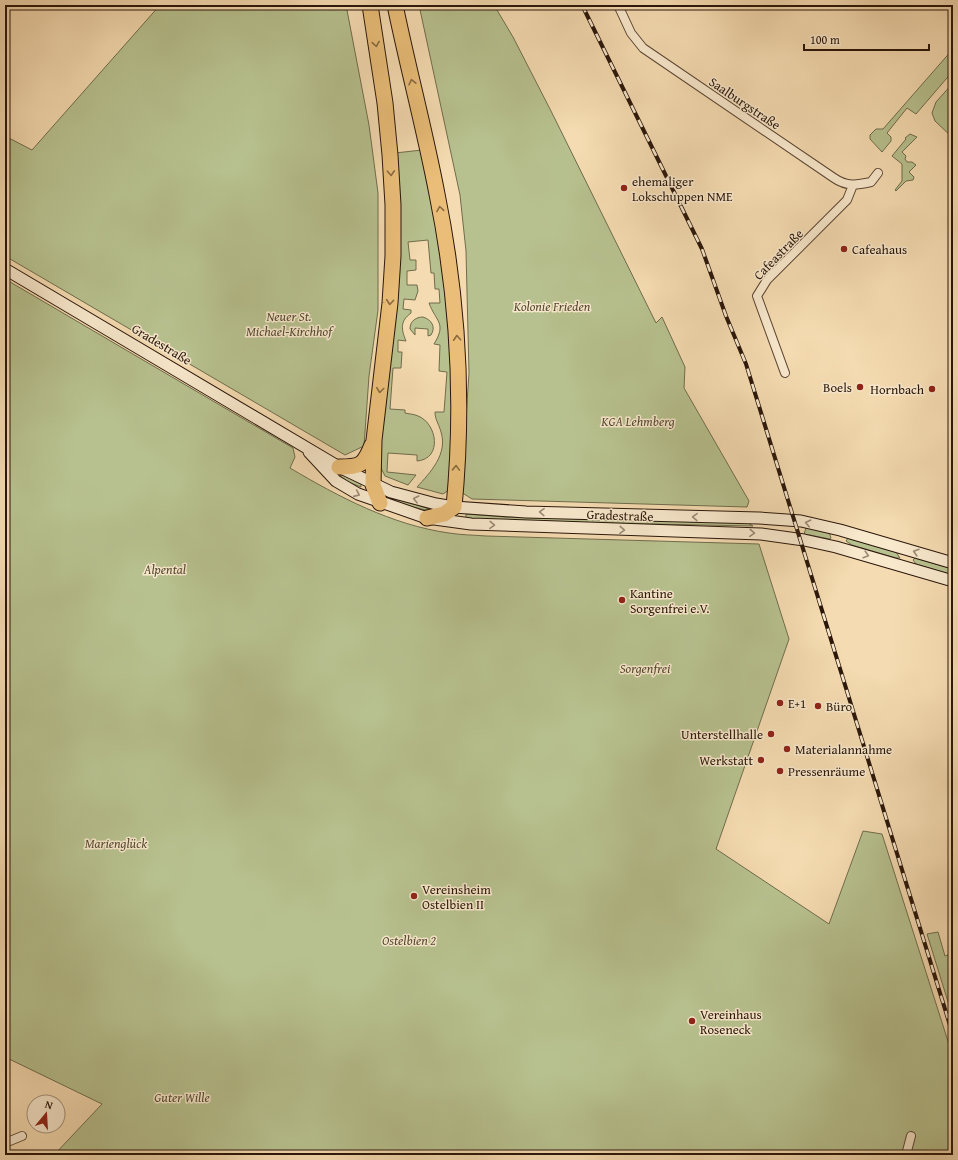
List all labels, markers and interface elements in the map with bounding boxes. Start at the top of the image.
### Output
scale bar [804,26,929,52]
text: 100 m [810,31,840,48]
one-way arrow [371,40,380,47]
street label: Saalburgstraße [705,72,784,134]
one-way arrow [409,79,417,86]
one-way arrow [387,170,395,176]
place label: ehemaliger Lokschuppen NME [632,172,733,206]
marker: ehemaliger Lokschuppen NME [619,183,629,193]
one-way arrow [436,206,445,213]
street label: Cafeastraße [749,225,808,284]
place label: Cafeahaus [852,240,907,259]
marker: Cafeahaus [839,244,849,254]
park label: Kolonie Frieden [513,297,591,316]
one-way arrow [386,299,395,305]
park label: Neuer St. Michael-Kirchhof [246,307,334,341]
street label: Gradestraße [128,319,195,370]
one-way arrow [452,335,461,341]
place label: Boels [823,378,852,397]
place label: Hornbach [870,380,925,399]
marker: Boels [855,382,865,392]
marker: Hornbach [927,384,937,394]
one-way arrow [376,387,385,393]
park label: KGA Lehmberg [600,412,675,431]
one-way arrow [452,465,460,471]
one-way arrow [354,489,361,497]
one-way arrow [412,496,419,504]
street label: Gradestraße [586,505,654,526]
one-way arrow [539,508,545,516]
one-way arrow [692,512,698,521]
one-way arrow [805,519,811,527]
one-way arrow [489,520,495,529]
one-way arrow [619,525,625,534]
one-way arrow [749,529,755,537]
one-way arrow [912,548,919,557]
one-way arrow [862,550,869,559]
park label: Alpental [143,560,186,579]
place label: Kantine Sorgenfrei e.V. [630,584,709,618]
marker: Kantine Sorgenfrei e.V. [617,595,627,605]
park label: Sorgenfrei [620,659,671,678]
place label: E+1 [788,694,806,713]
place label: Büro [826,697,853,716]
marker: E+1 [775,698,785,708]
marker: Büro [813,701,823,711]
place label: Unterstellhalle [681,725,763,744]
marker: Unterstellhalle [766,729,776,739]
place label: Materialannahme [795,740,892,759]
marker: Materialannahme [782,744,792,754]
place label: Werkstatt [699,751,753,770]
marker: Werkstatt [756,755,766,765]
place label: Pressenräume [788,762,865,781]
marker: Pressenräume [775,766,785,776]
park label: Marienglück [85,834,147,853]
place label: Vereinsheim Ostelbien II [422,880,491,914]
marker: Vereinsheim Ostelbien II [409,891,419,901]
park label: Ostelbien 2 [382,931,436,950]
place label: Vereinhaus Roseneck [700,1005,762,1039]
marker: Vereinhaus Roseneck [687,1016,697,1026]
park label: Guter Wille [154,1088,210,1107]
north arrow [26,1094,66,1134]
text: N [43,1096,56,1113]

